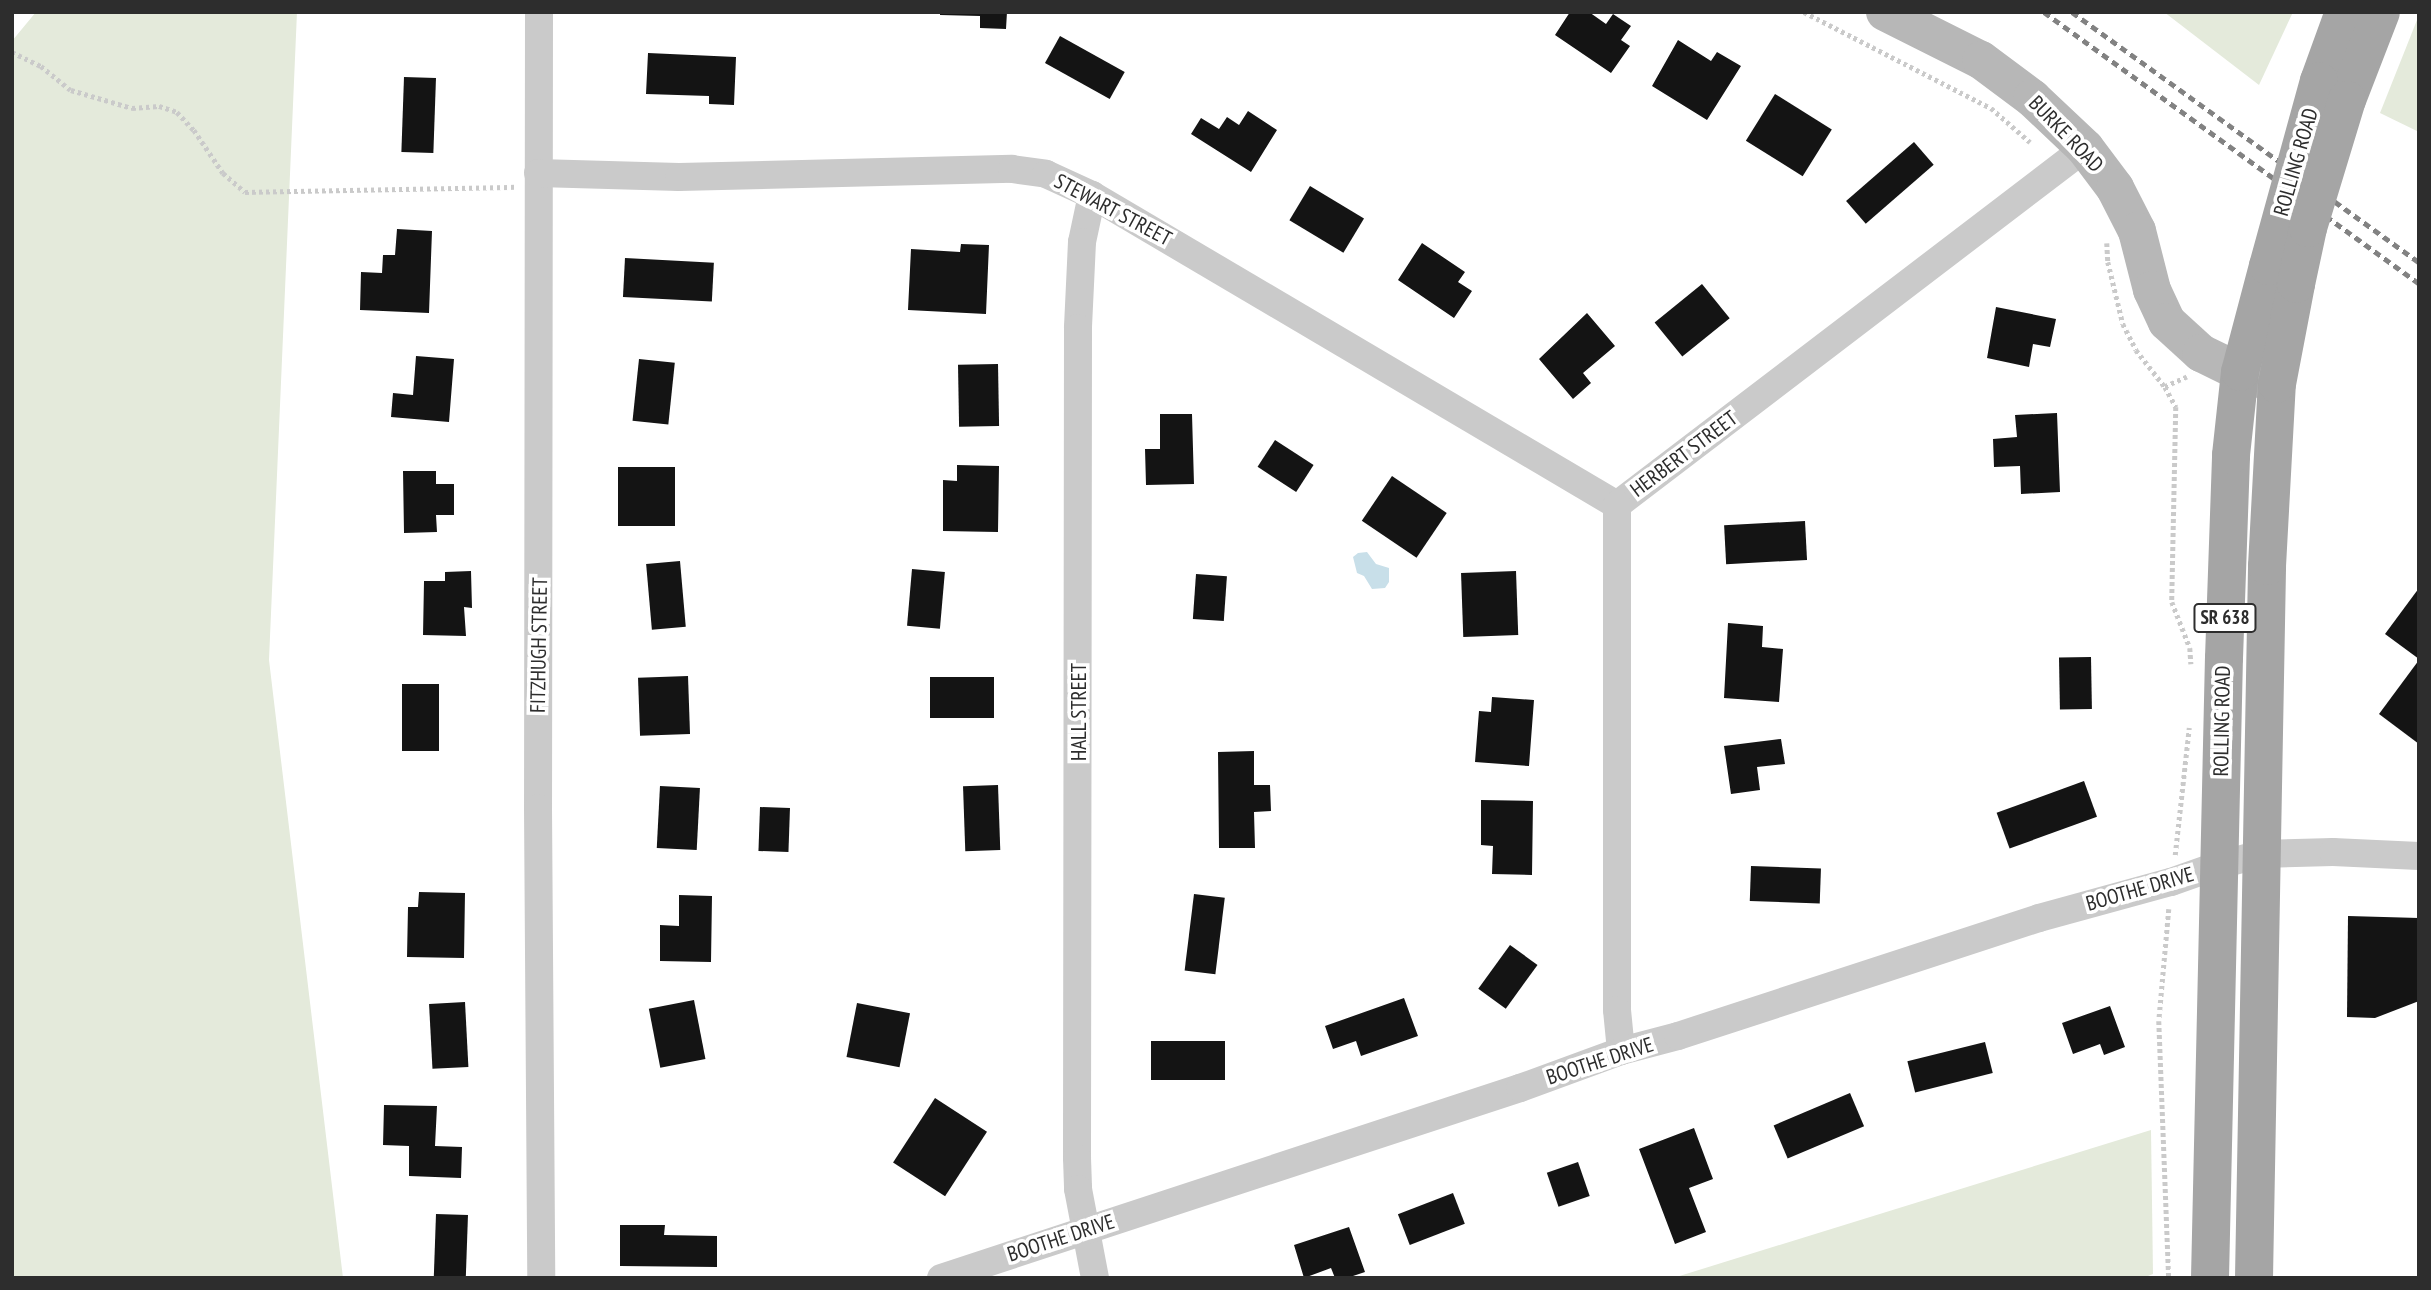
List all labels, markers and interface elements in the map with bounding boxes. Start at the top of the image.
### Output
street label: BURKE ROAD [2024,91,2108,177]
street label: ROLLING ROAD [2269,105,2323,219]
street label: STEWART STREET [1050,168,1176,252]
street label: HERBERT STREET [1625,405,1743,503]
street label: FITZHUGH STREET [525,577,553,713]
road number: SR 638 [2192,603,2258,634]
street label: HALL STREET [1066,663,1092,761]
street label: ROLLING ROAD [2208,665,2236,777]
street label: BOOTHE DRIVE [2083,862,2197,916]
street label: BOOTHE DRIVE [1543,1032,1657,1090]
street label: BOOTHE DRIVE [1004,1209,1118,1267]

